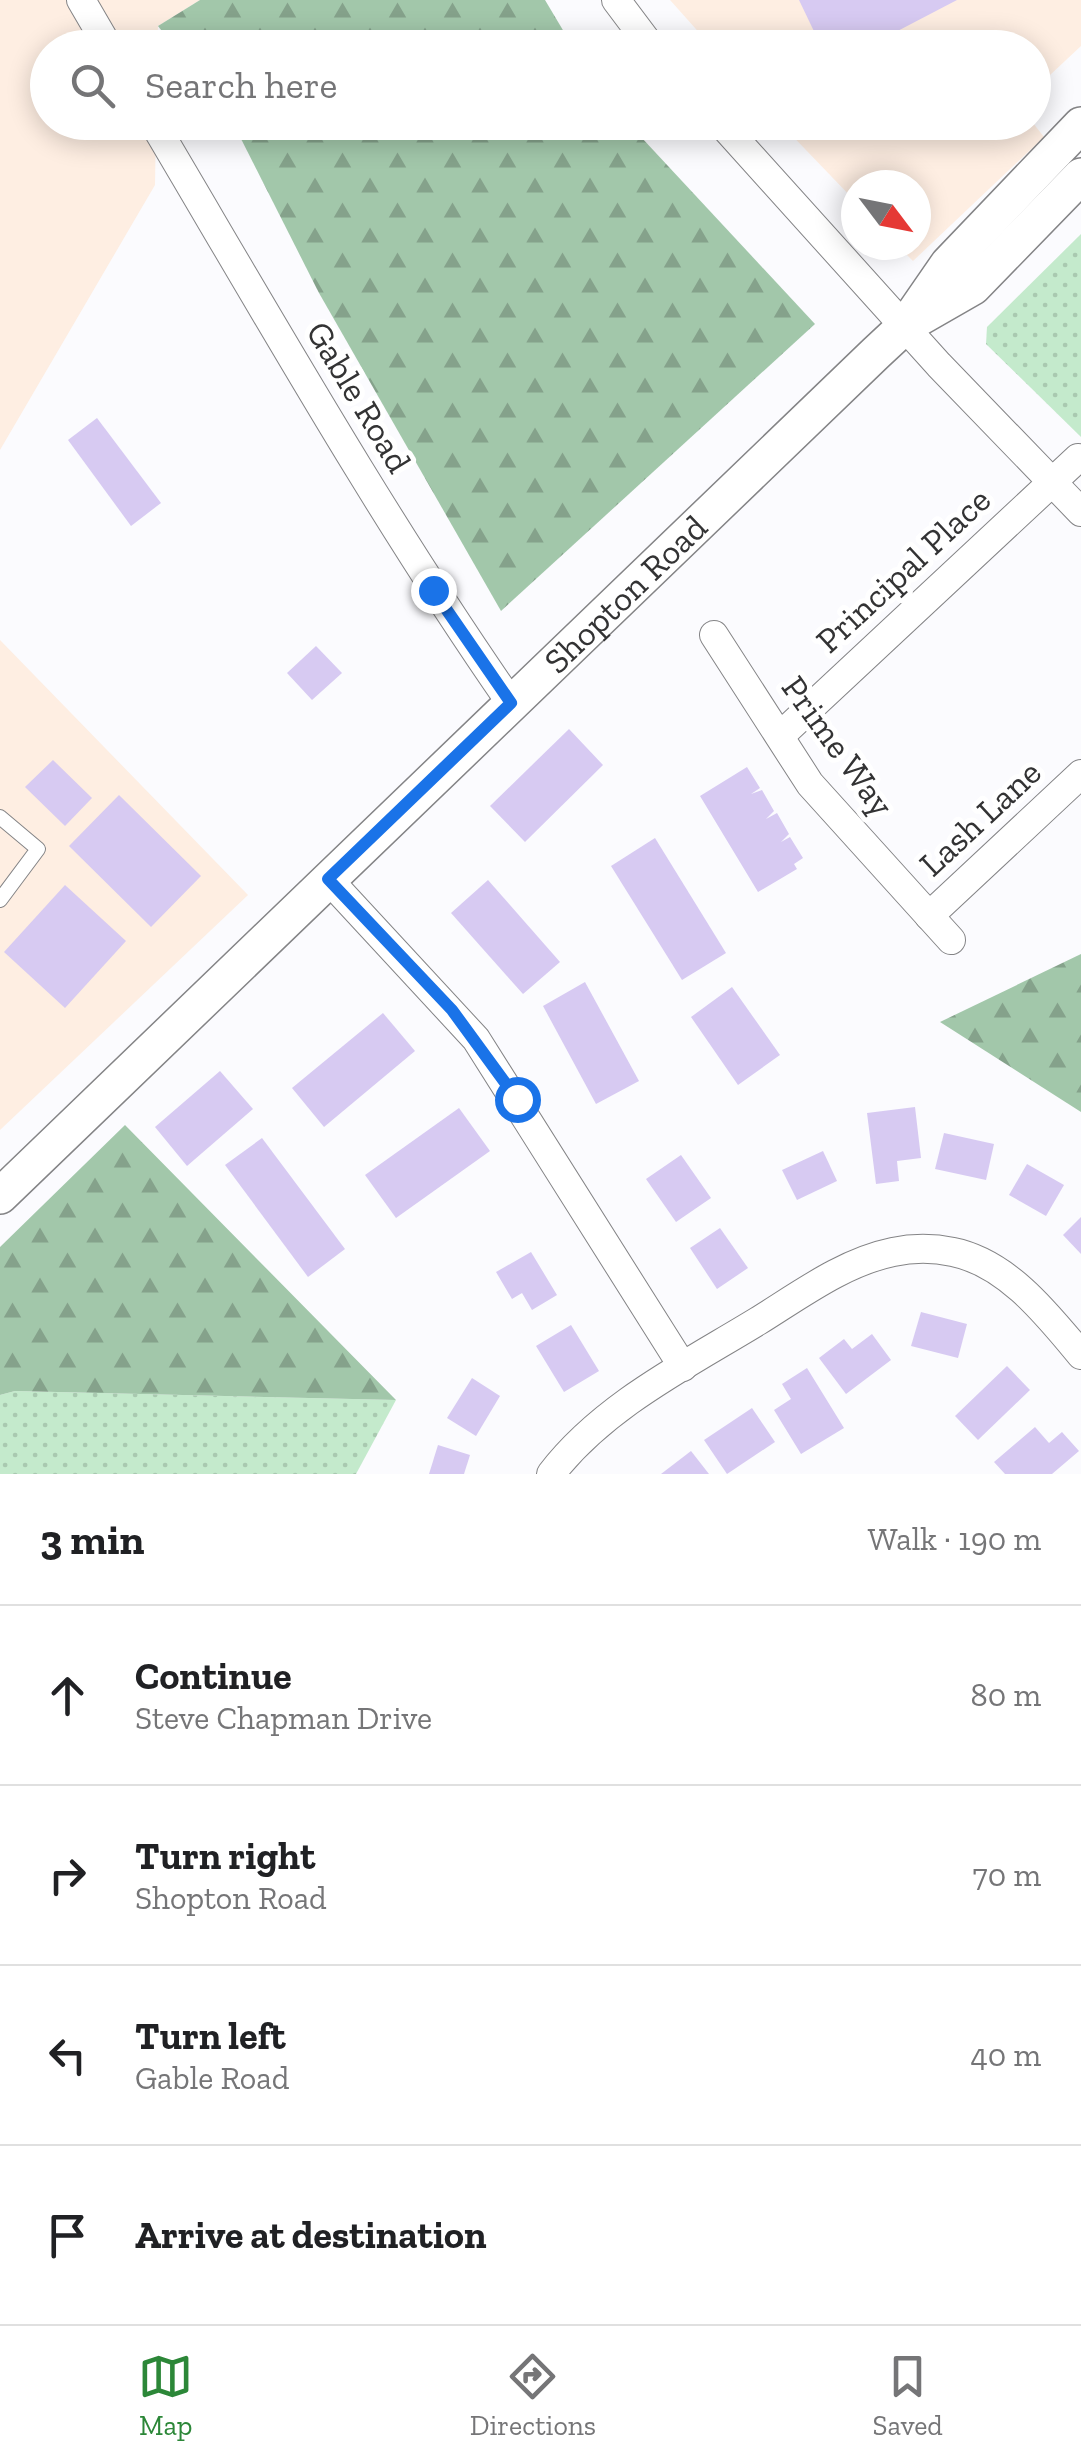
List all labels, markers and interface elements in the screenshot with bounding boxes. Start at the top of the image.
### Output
search box [30,30,1051,140]
icon: search [65,58,120,113]
text: Search here [145,62,337,108]
north arrow [841,170,931,260]
street label: Gable Road [298,314,420,480]
street label: Principal Place [807,479,999,661]
street label: Shopton Road [535,506,716,682]
route end [411,568,457,614]
street label: Prime Way [773,668,903,824]
street label: Lash Lane [910,751,1050,885]
route start [495,1077,541,1123]
text: 3 min [40,1514,145,1565]
text: Walk · 190 m [868,1520,1041,1558]
text: Continue [135,1653,292,1699]
icon: ahead [40,1668,95,1723]
text: 80 m [970,1676,1041,1714]
text: Steve Chapman Drive [135,1699,432,1737]
text: Turn right [135,1833,315,1879]
icon: right [40,1848,95,1903]
text: 70 m [973,1856,1041,1894]
text: Shopton Road [135,1879,327,1917]
text: Turn left [135,2013,286,2059]
icon: left [40,2028,95,2083]
text: 40 m [970,2036,1041,2074]
text: Gable Road [135,2059,289,2097]
icon: arrive [40,2208,95,2263]
text: Arrive at destination [135,2212,486,2258]
tab: Map [138,2349,193,2442]
tab: Directions [470,2349,596,2442]
tab: Saved [873,2349,943,2442]

